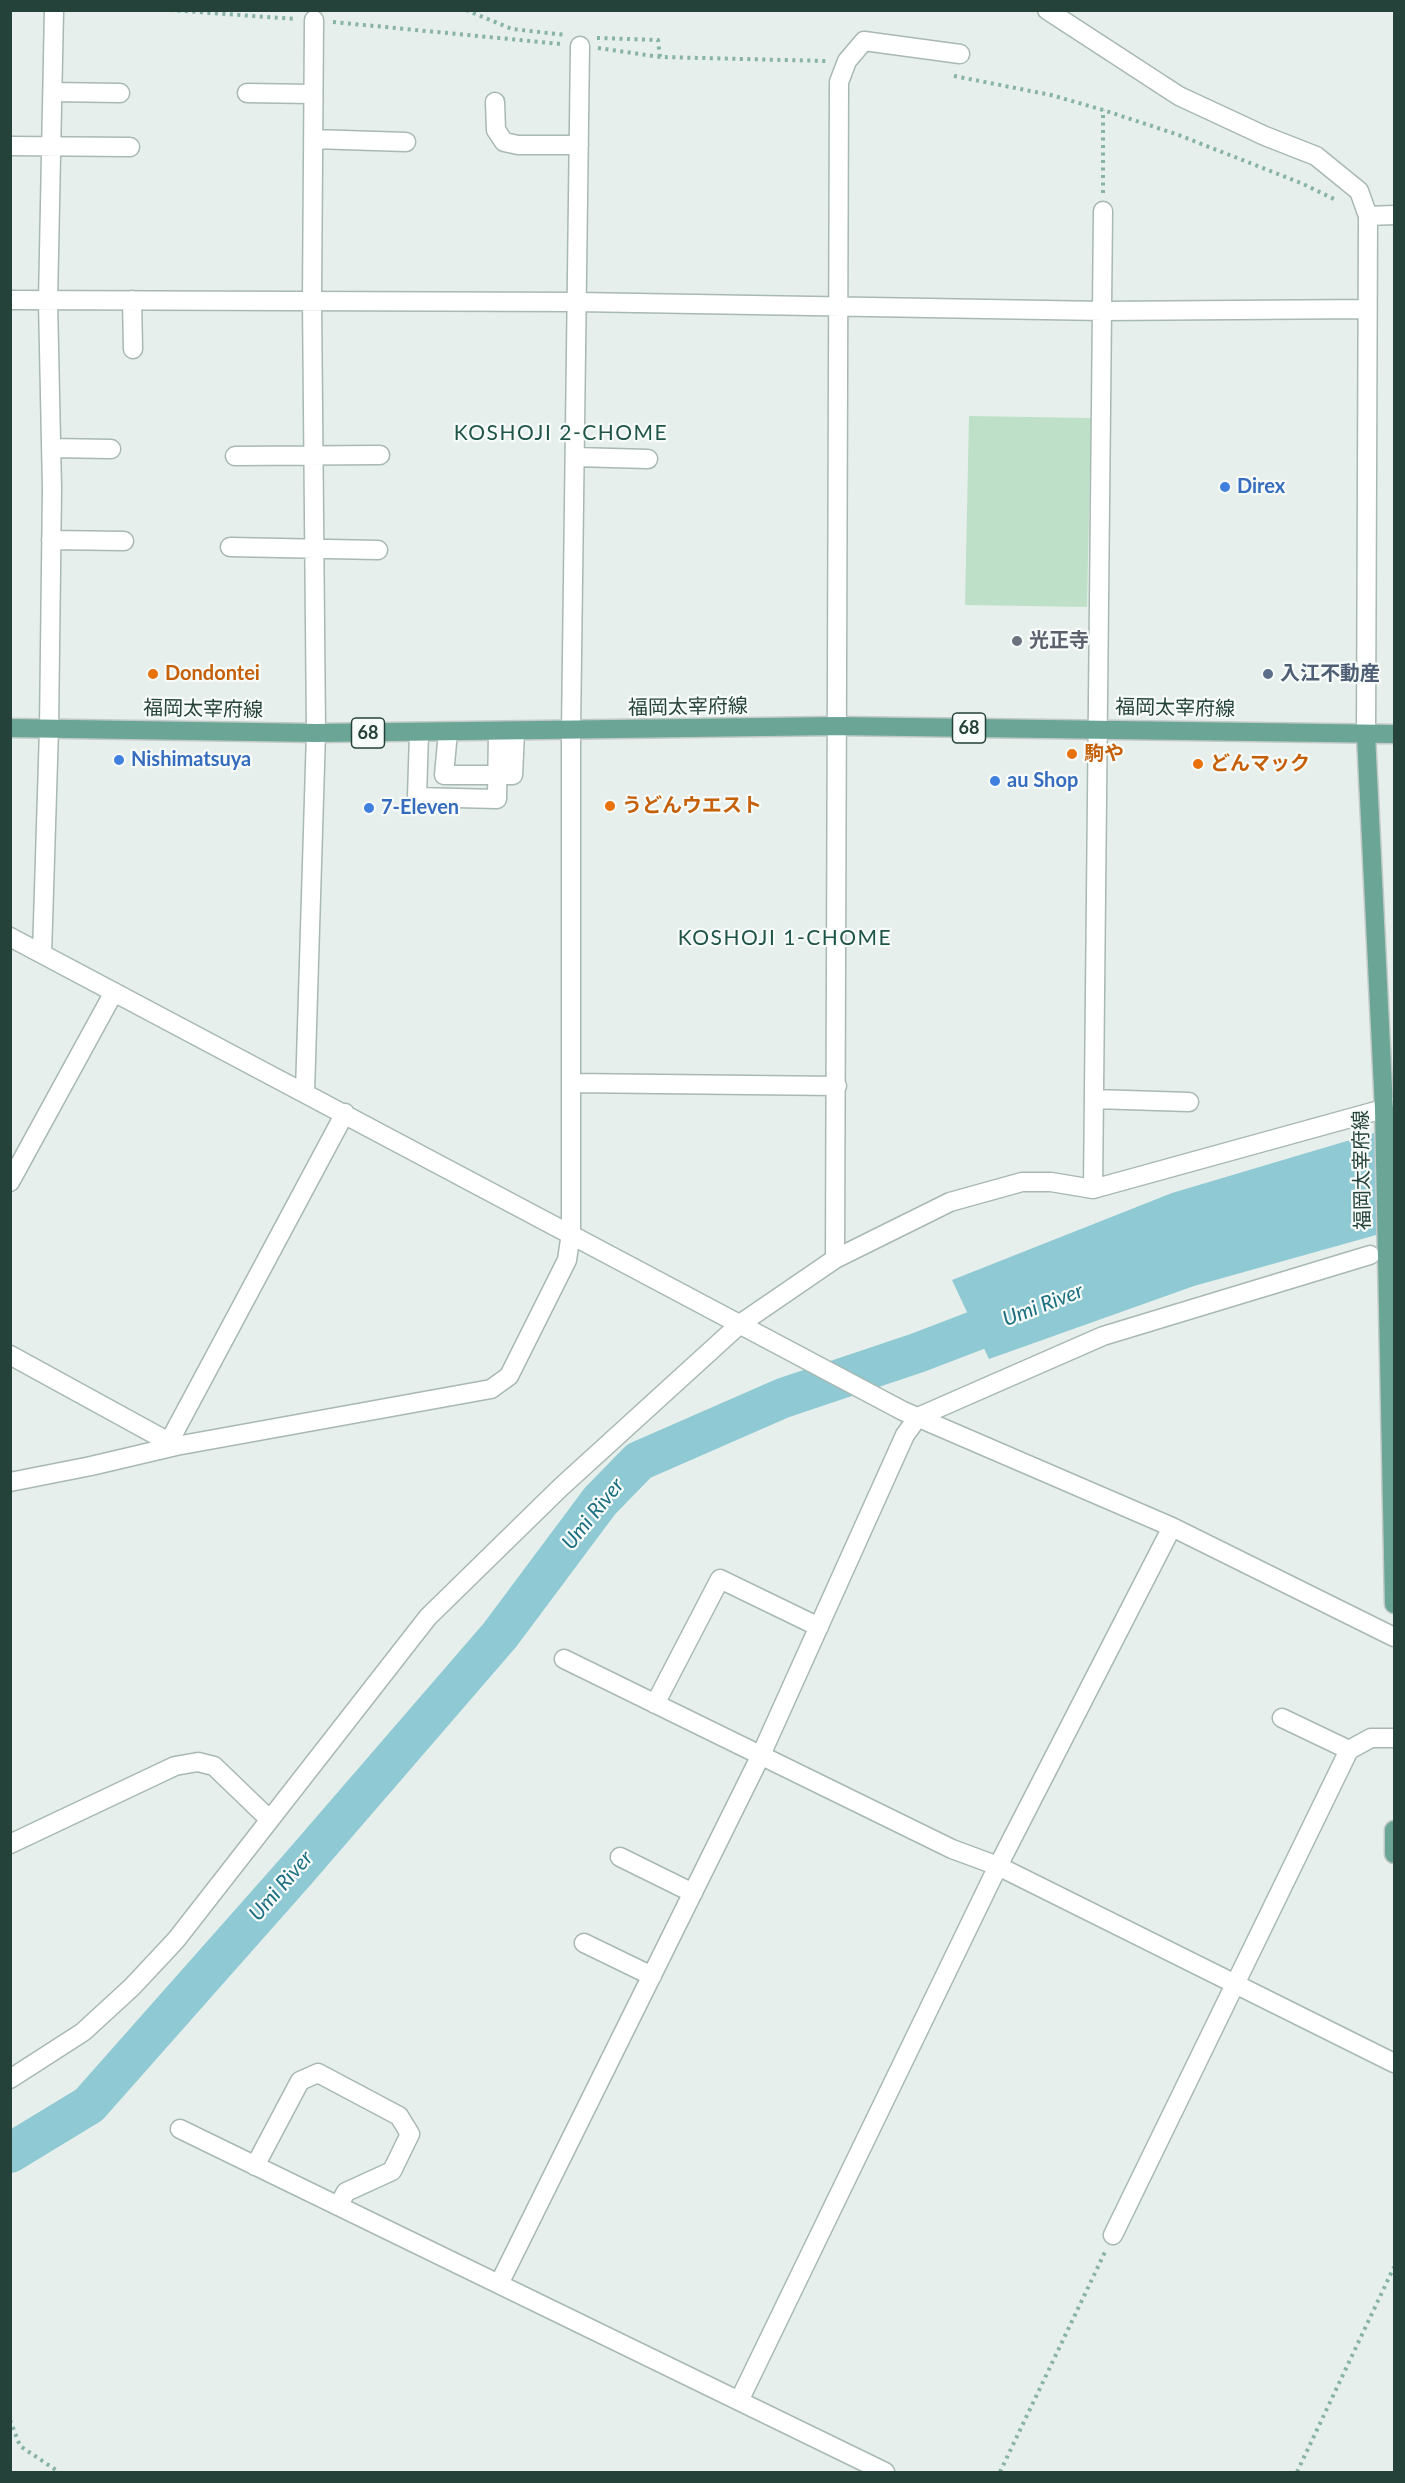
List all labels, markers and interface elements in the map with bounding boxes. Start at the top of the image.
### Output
district label: KOSHOJI 2-CHOME [454,420,668,446]
place label: Direx [1237,475,1285,499]
marker: Direx [1218,480,1232,494]
place label: 光正寺 [1029,629,1089,653]
marker: 光正寺 [1010,634,1024,648]
place label: Dondontei [165,662,260,686]
place label: 入江不動産 [1280,662,1380,686]
marker: Dondontei [146,667,160,681]
marker: 入江不動産 [1261,667,1275,681]
street label: 福岡太宰府線 [628,694,748,720]
street label: 福岡太宰府線 [1115,695,1235,721]
street label: 福岡太宰府線 [143,696,263,722]
road number: 68 [952,713,986,743]
road number: 68 [352,718,385,748]
place label: 駒や [1084,742,1124,766]
marker: 駒や [1065,747,1079,761]
place label: Nishimatsuya [131,748,251,772]
place label: どんマック [1210,752,1310,776]
marker: Nishimatsuya [112,753,126,767]
marker: どんマック [1191,757,1205,771]
place label: au Shop [1007,769,1078,793]
marker: au Shop [988,774,1002,788]
place label: うどんウエスト [622,794,762,818]
place label: 7-Eleven [381,796,459,820]
marker: うどんウエスト [603,799,617,813]
marker: 7-Eleven [362,801,376,815]
district label: KOSHOJI 1-CHOME [678,925,892,951]
street label: 福岡太宰府線 [1349,1110,1375,1230]
water label: Umi River [999,1278,1087,1332]
water label: Umi River [557,1473,629,1555]
water label: Umi River [244,1846,318,1926]

